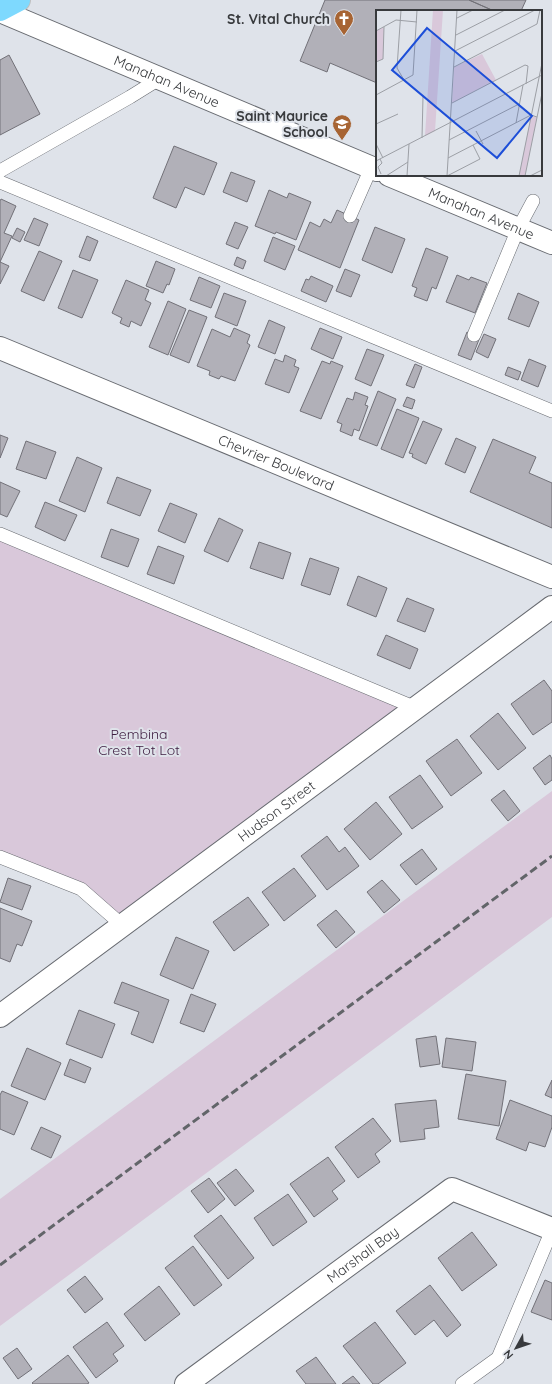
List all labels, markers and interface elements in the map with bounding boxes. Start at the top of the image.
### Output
church icon: St. Vital Church [333,8,355,36]
place label: St. Vital Church [227,10,330,28]
inset map [376,10,542,176]
street label: Manahan Avenue [111,51,222,112]
place label: Saint Maurice School [236,107,328,141]
school or university icon: Saint Maurice School [331,113,353,141]
street label: Manahan Avenue [426,183,537,244]
street label: Chevrier Boulevard [216,431,337,495]
park label: Pembina Crest Tot Lot [98,725,180,759]
street label: Hudson Street [234,776,319,846]
street label: Marshall Bay [323,1222,402,1287]
north arrow [496,1328,536,1368]
text: N [500,1347,516,1362]

